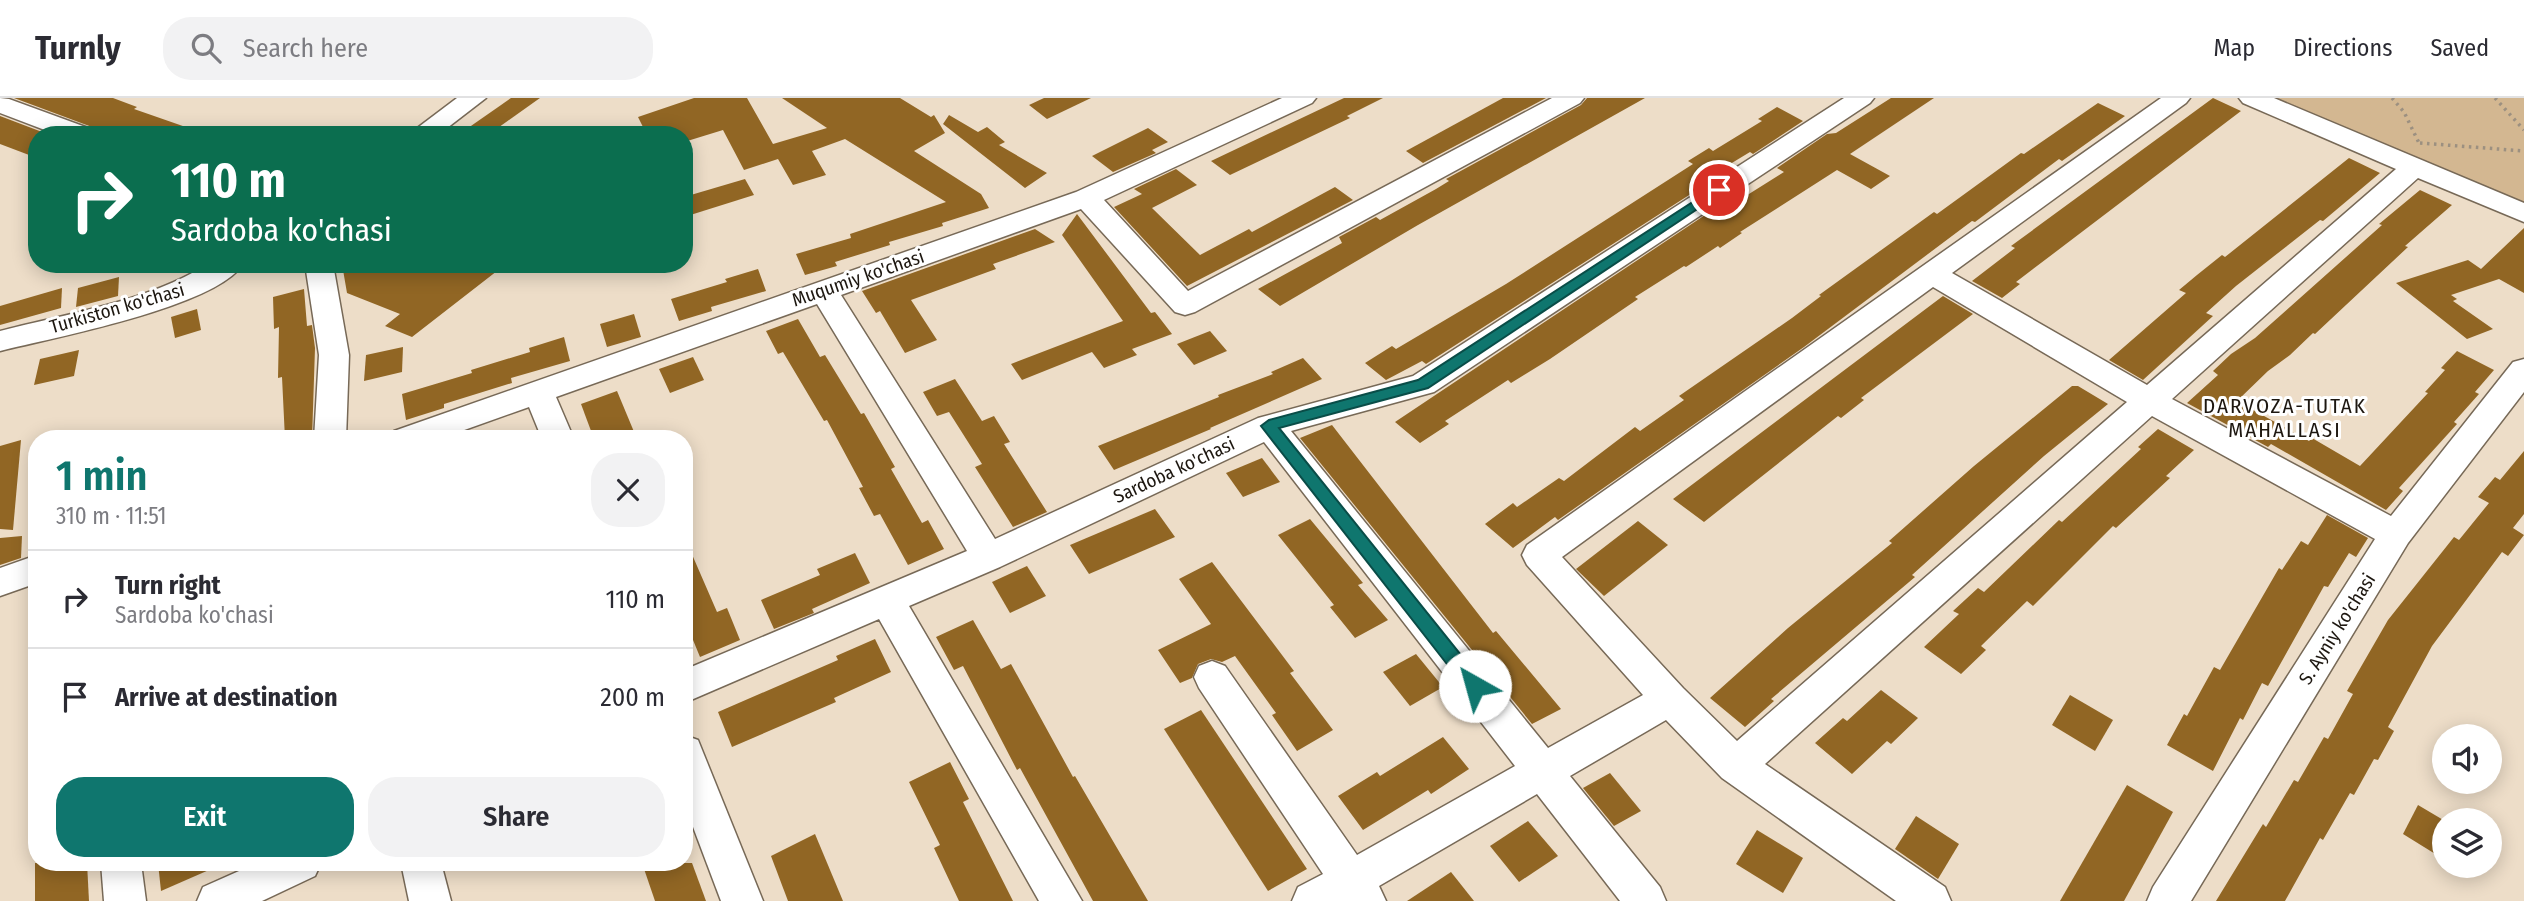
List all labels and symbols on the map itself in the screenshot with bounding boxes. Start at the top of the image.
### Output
pin [1689,160,1749,220]
street label: Muqumiy ko'chasi [789,245,927,311]
street label: Turkiston ko'chasi [47,278,187,338]
district label: DARVOZA-TUTAK MAHALLASI [2203,393,2367,443]
street label: Sardoba ko'chasi [1110,432,1238,508]
street label: S. Ayniy ko'chasi [2294,569,2380,689]
position arrow [1438,649,1512,723]

